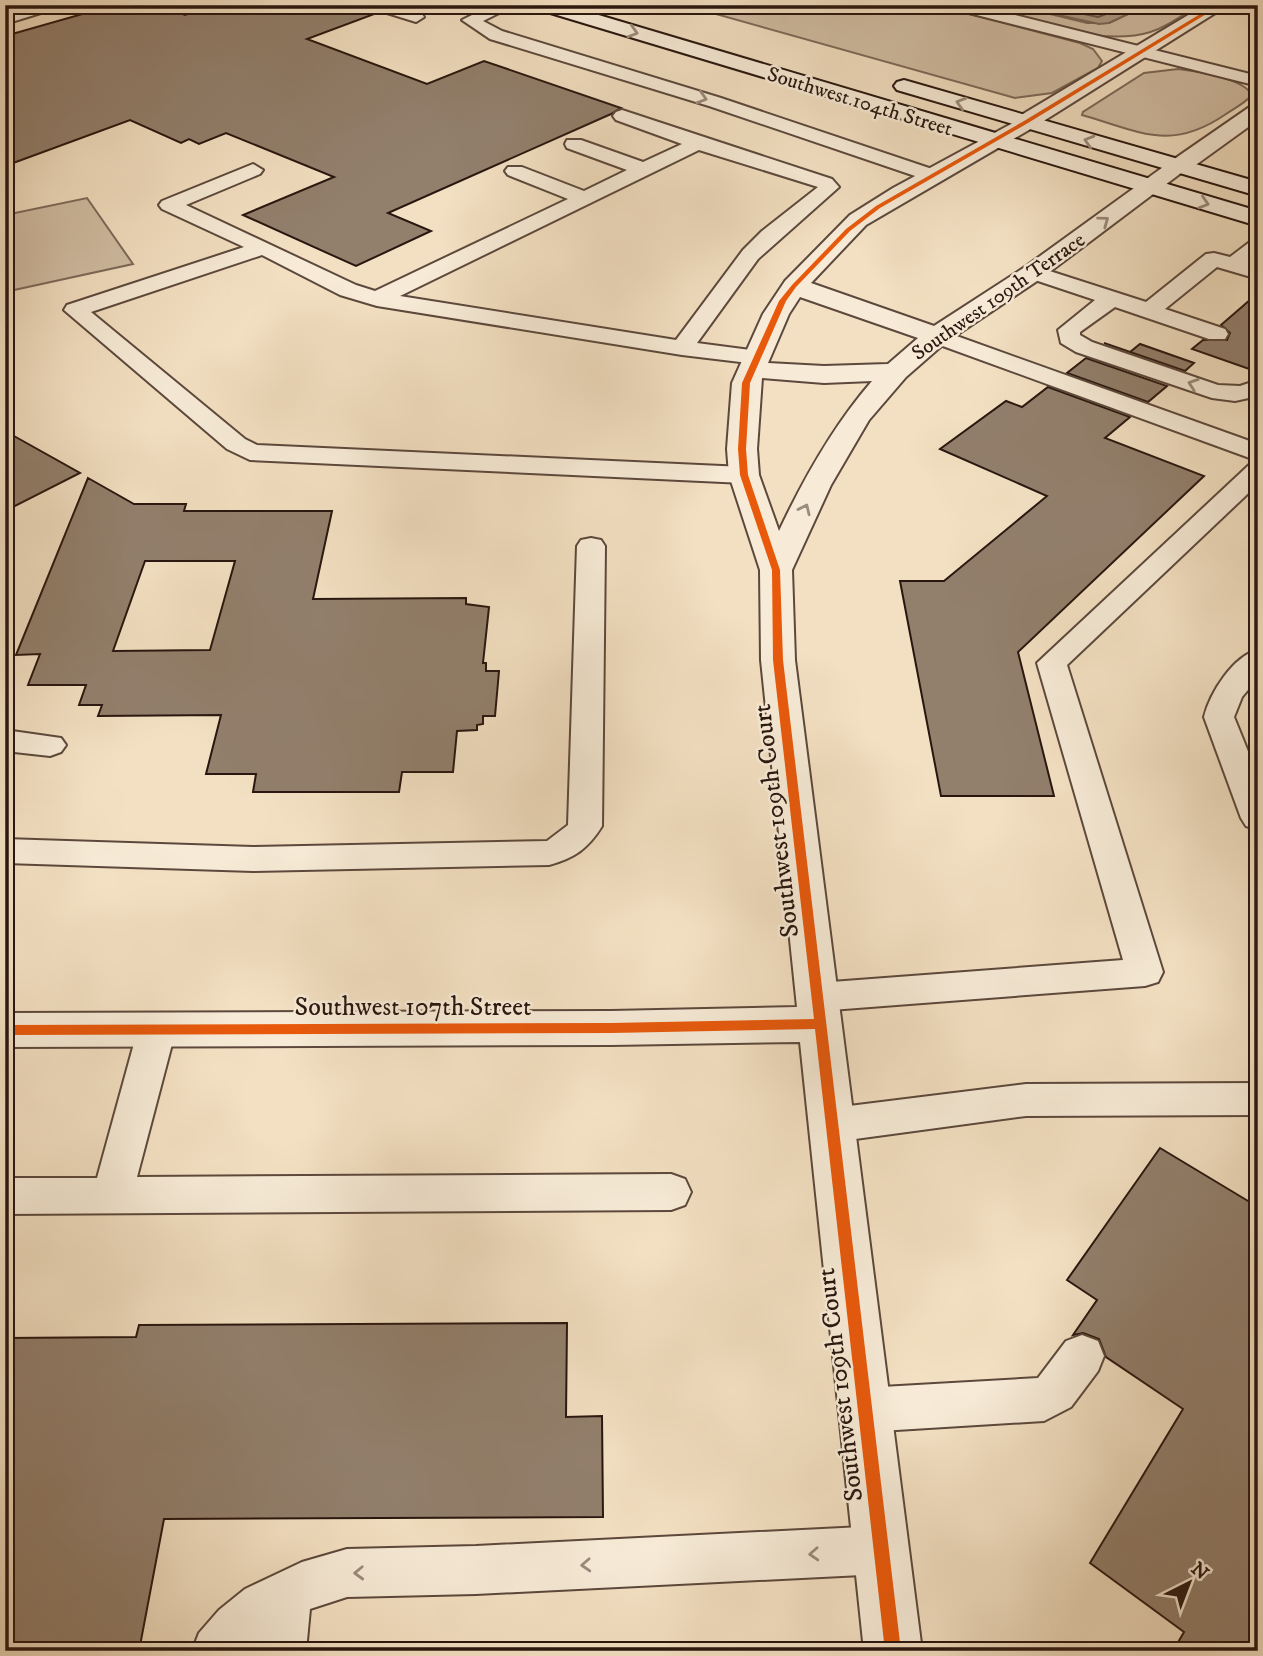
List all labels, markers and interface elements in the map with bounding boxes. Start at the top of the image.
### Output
one-way arrow [626,24,638,39]
street label: Southwest 104th Street [764,61,956,143]
one-way arrow [696,89,708,104]
one-way arrow [955,97,967,112]
one-way arrow [1083,134,1095,149]
one-way arrow [1198,194,1210,209]
one-way arrow [1096,217,1109,230]
street label: Southwest 109th Terrace [907,227,1091,366]
one-way arrow [1187,378,1199,392]
one-way arrow [797,504,811,516]
street label: Southwest 109th Court [746,702,807,939]
street label: Southwest 107th Street [295,991,531,1024]
street label: Southwest 109th Court [810,1266,871,1503]
one-way arrow [808,1546,819,1561]
north arrow [1154,1548,1224,1618]
one-way arrow [581,1557,592,1572]
text: N [1186,1558,1213,1586]
one-way arrow [353,1565,364,1580]

